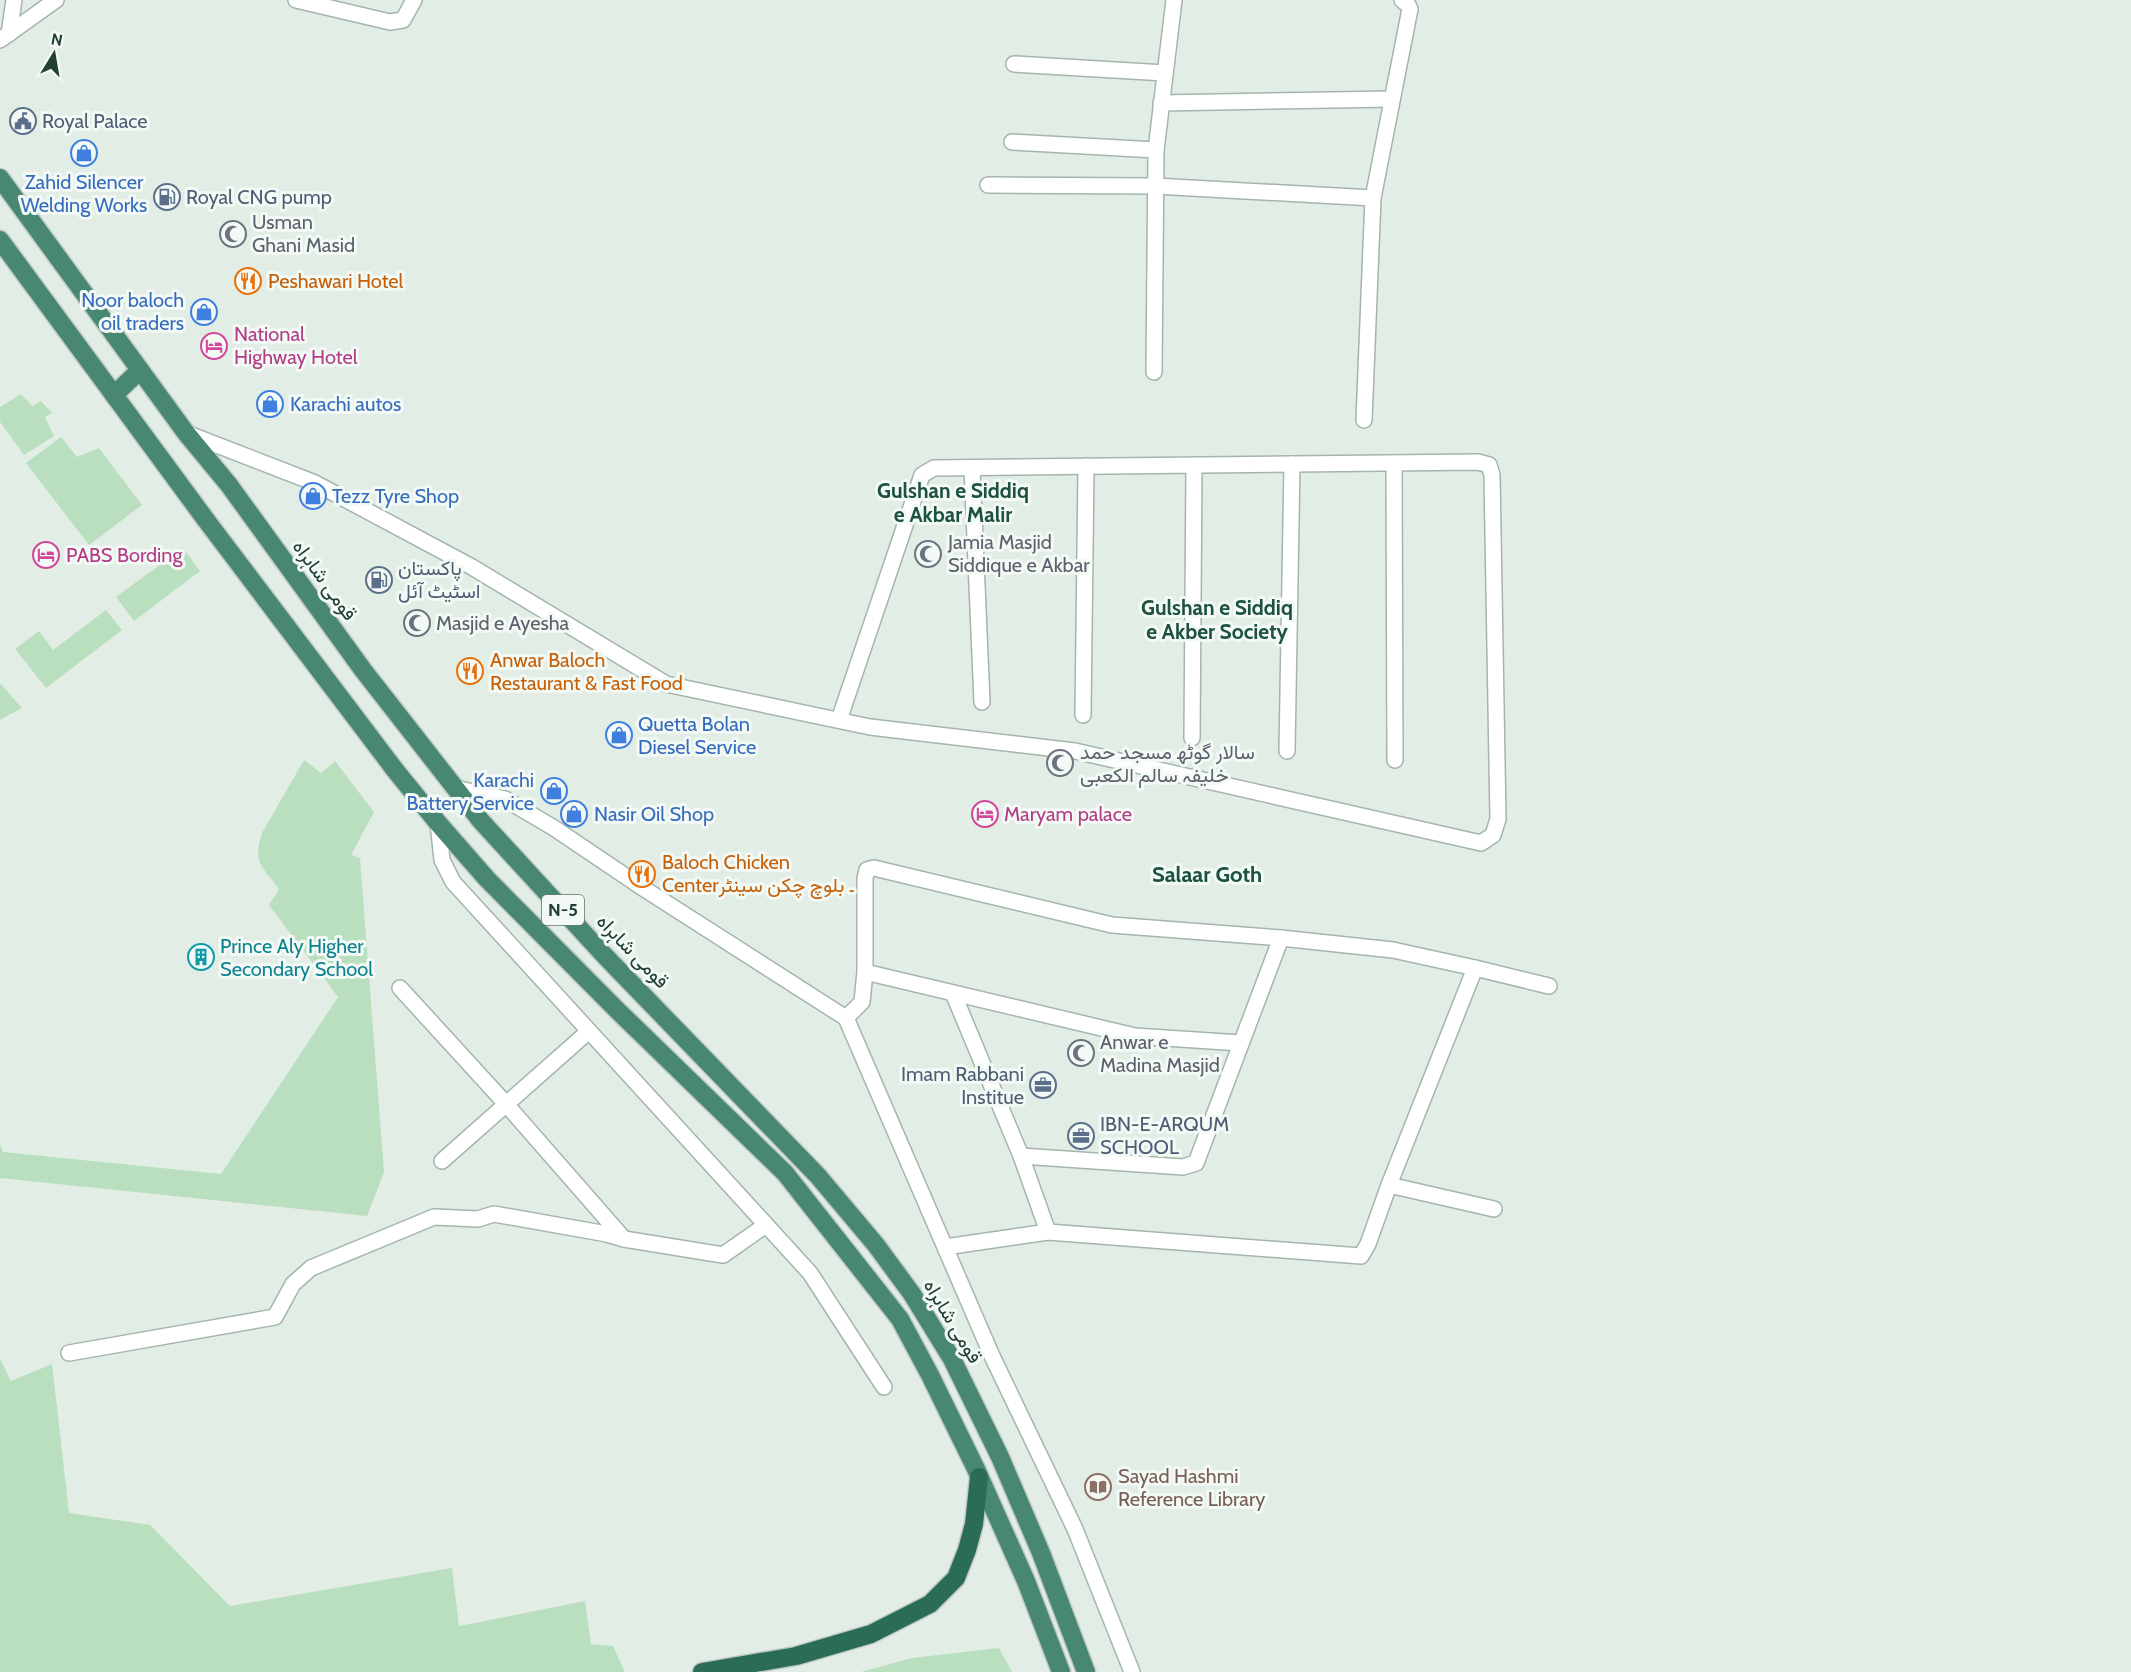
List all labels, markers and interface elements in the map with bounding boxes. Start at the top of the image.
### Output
north arrow [24,24,84,84]
text: N [49,29,64,50]
public building icon: Royal Palace [8,106,38,136]
place label: Royal Palace [42,109,148,133]
shop icon: Zahid Silencer Welding Works [69,138,99,168]
place label: Zahid Silencer Welding Works [21,170,147,217]
fuel station icon: Royal CNG pump [152,182,182,212]
place label: Royal CNG pump [186,185,332,209]
place label: Usman Ghani Masid [252,210,355,257]
mosque icon: Usman Ghani Masid [218,219,248,249]
restaurant icon: Peshawari Hotel [233,266,263,296]
place label: Peshawari Hotel [268,269,404,293]
place label: Noor baloch oil traders [81,288,184,335]
shop icon: Noor baloch oil traders [189,297,219,327]
place label: National Highway Hotel [234,322,358,369]
hotel icon: National Highway Hotel [199,331,229,361]
shop icon: Karachi autos [255,389,285,419]
place label: Karachi autos [290,392,401,416]
district label: Gulshan e Siddiq e Akbar Malir [877,478,1029,527]
shop icon: Tezz Tyre Shop [298,481,328,511]
place label: Tezz Tyre Shop [332,484,459,508]
place label: Jamia Masjid Siddique e Akbar [947,530,1090,577]
street label: قومی شاہراہ [287,535,362,626]
mosque icon: Jamia Masjid Siddique e Akbar [913,539,943,569]
hotel icon: PABS Bording [31,540,61,570]
place label: PABS Bording [66,543,183,567]
place label: پاکستان اسٹیٹ آئل [398,556,481,603]
fuel station icon: پاکستان اسٹیٹ آئل [364,565,394,595]
district label: Gulshan e Siddiq e Akber Society [1141,595,1293,644]
mosque icon: Masjid e Ayesha [402,608,432,638]
place label: Masjid e Ayesha [436,611,570,635]
place label: Anwar Baloch Restaurant & Fast Food [490,648,683,695]
restaurant icon: Anwar Baloch Restaurant & Fast Food [455,656,485,686]
place label: Quetta Bolan Diesel Service [638,712,756,759]
shop icon: Quetta Bolan Diesel Service [604,720,634,750]
place label: سالار گوٹھ مسجد حمد خلیفہ سالم الکعبی [1080,740,1255,788]
mosque icon: سالار گوٹھ مسجد حمد خلیفہ سالم الکعبی [1045,748,1075,778]
place label: Karachi Battery Service [407,768,534,815]
shop icon: Karachi Battery Service [539,776,569,806]
shop icon: Nasir Oil Shop [559,799,589,829]
hotel icon: Maryam palace [970,799,1000,829]
place label: Nasir Oil Shop [594,802,714,826]
place label: Maryam palace [1004,802,1132,826]
place label: Baloch Chicken Center۔ بلوچ چکن سینٹر [662,850,855,899]
restaurant icon: Baloch Chicken Center۔ بلوچ چکن سینٹر [627,859,657,889]
district label: Salaar Goth [1152,861,1262,888]
road number: N-5 [542,895,584,925]
street label: قومی شاہراہ [591,909,674,994]
place label: Prince Aly Higher Secondary School [220,934,373,981]
building icon: Prince Aly Higher Secondary School [186,942,216,972]
place label: Anwar e Madina Masjid [1100,1030,1220,1077]
mosque icon: Anwar e Madina Masjid [1066,1038,1096,1068]
place label: Imam Rabbani Institue [901,1062,1024,1109]
office icon: Imam Rabbani Institue [1028,1070,1058,1100]
place label: IBN-E-ARQUM SCHOOL [1100,1112,1229,1159]
office icon: IBN-E-ARQUM SCHOOL [1066,1121,1096,1151]
street label: قومی شاہراہ [918,1275,987,1368]
place label: Sayad Hashmi Reference Library [1118,1464,1265,1511]
library icon: Sayad Hashmi Reference Library [1083,1472,1113,1502]

